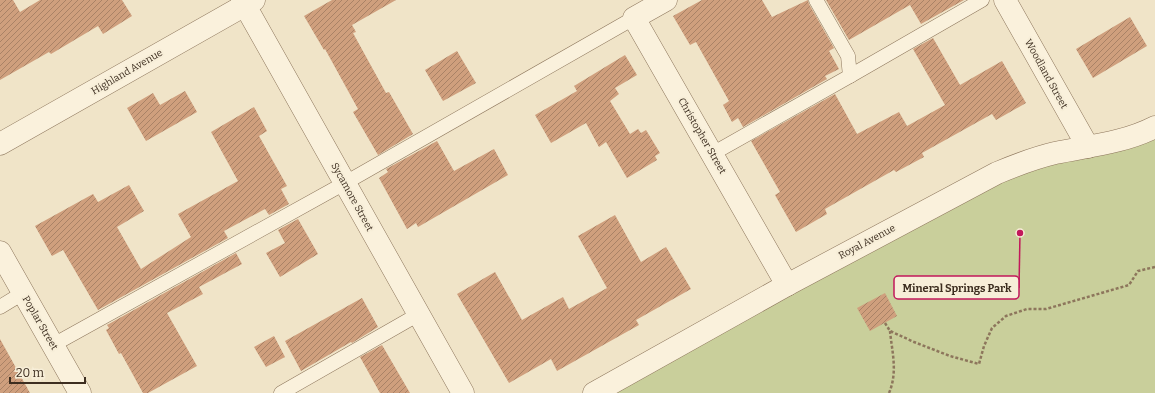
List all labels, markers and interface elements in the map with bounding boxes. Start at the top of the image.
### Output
street label: Woodland Street [1022,37,1070,111]
street label: Highland Avenue [89,47,165,97]
street label: Christopher Street [675,96,729,177]
street label: Sycamore Street [328,161,376,234]
street label: Royal Avenue [837,222,897,262]
callout: Mineral Springs Park [894,276,1019,299]
text: Mineral Springs Park [902,282,1012,295]
street label: Poplar Street [20,294,60,352]
scale bar [10,359,85,385]
text: 20 m [16,366,45,380]

